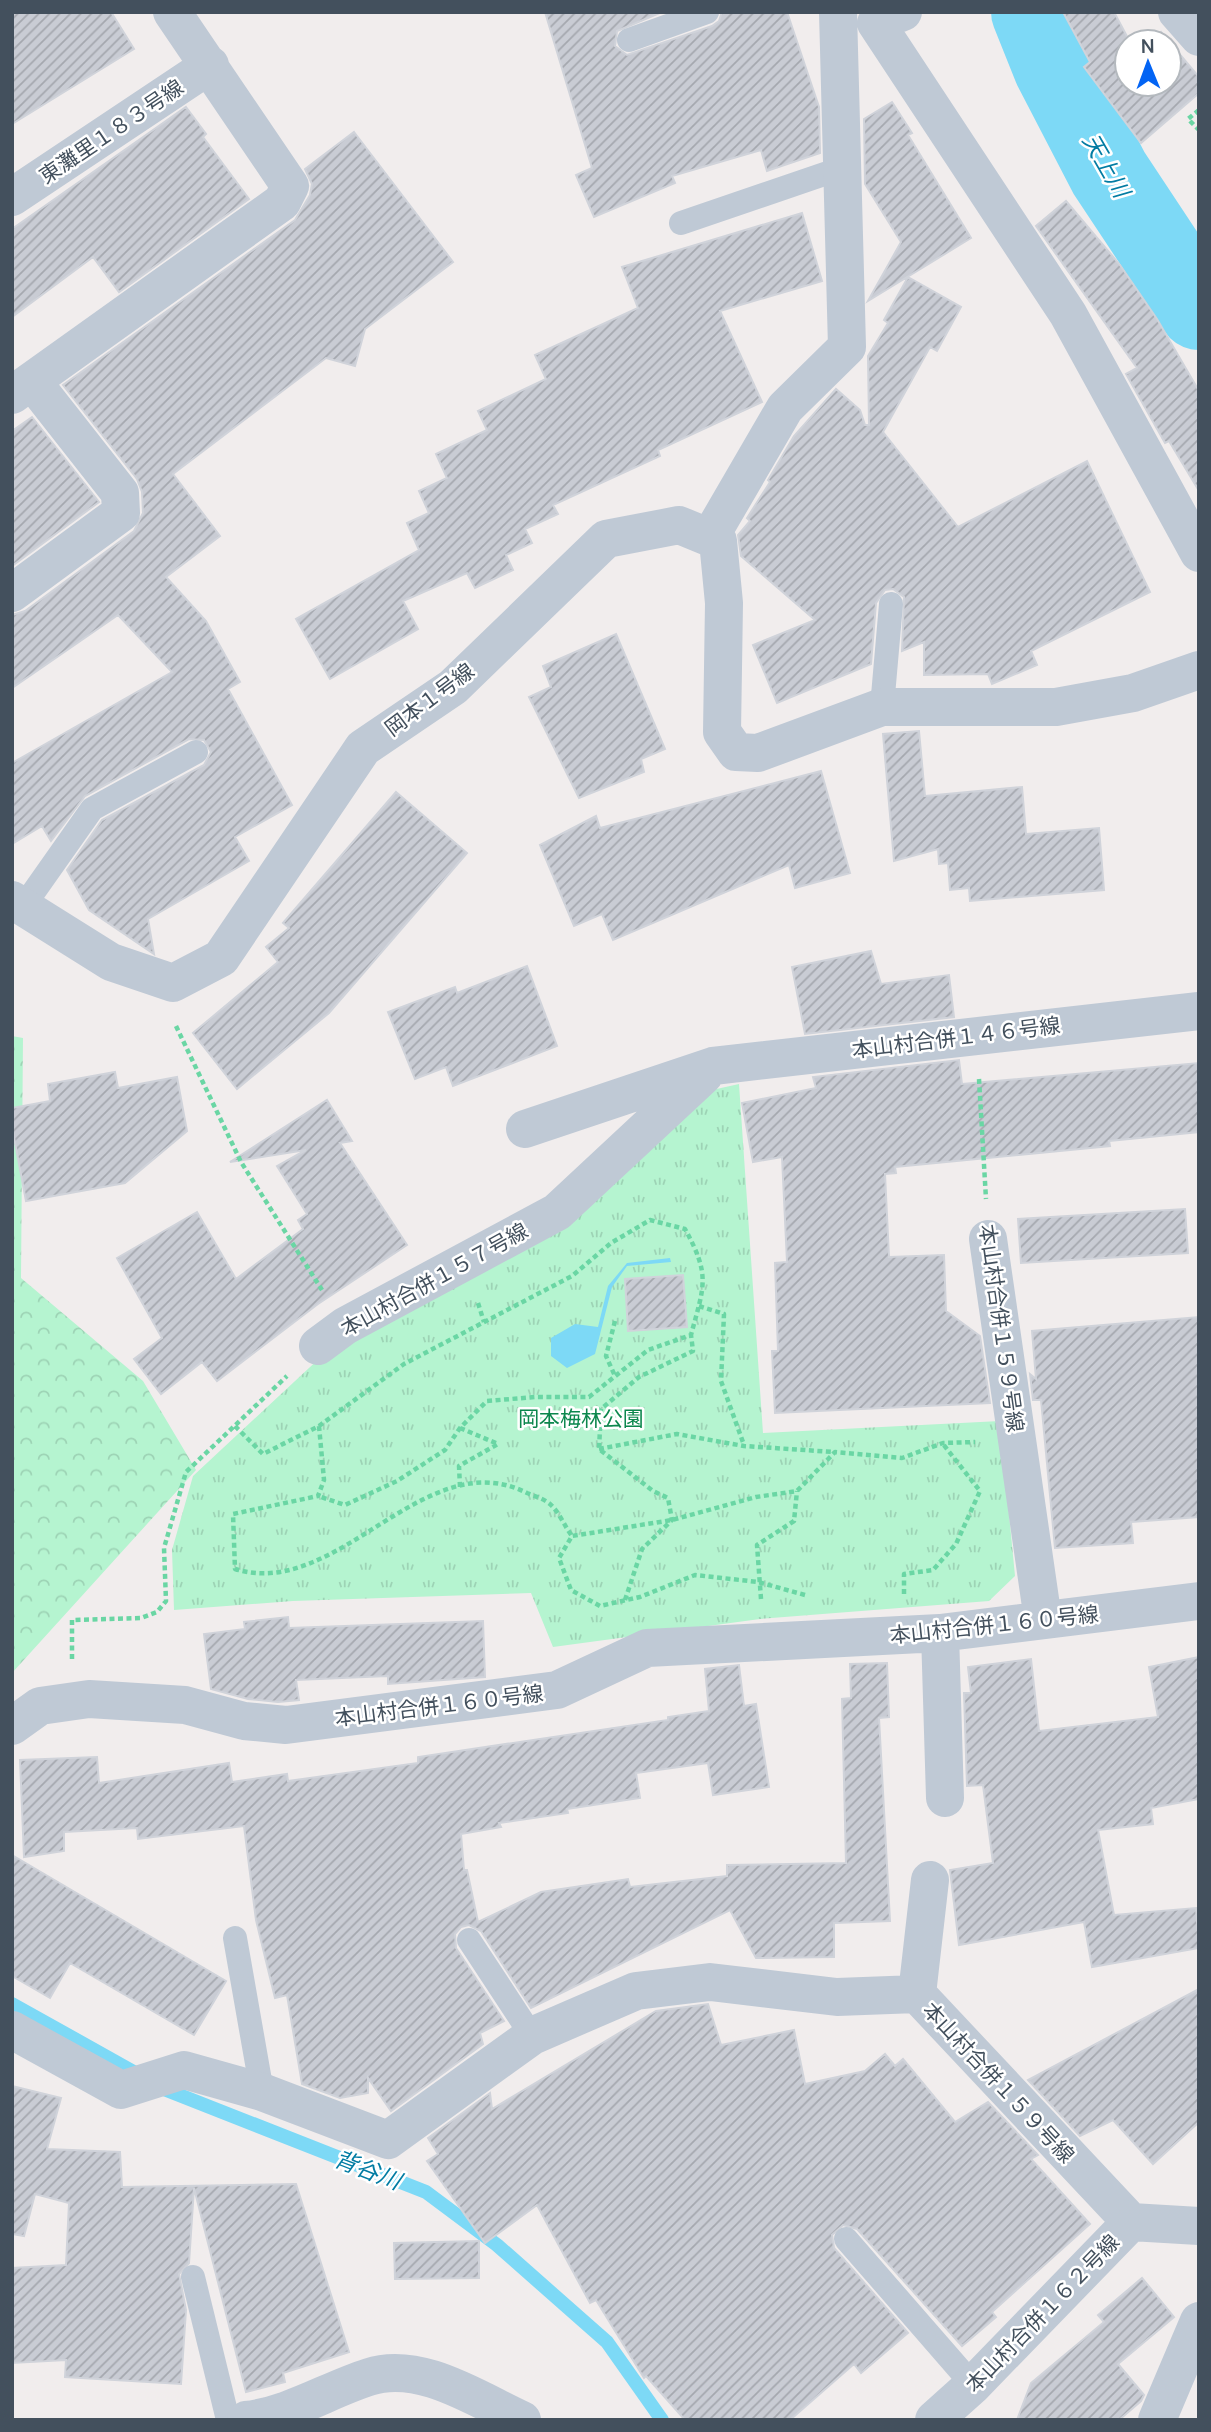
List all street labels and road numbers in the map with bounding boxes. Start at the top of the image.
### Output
street label: 東灘里１８３号線 [34,72,188,190]
street label: 岡本１号線 [379,656,479,742]
street label: 本山村合併１４６号線 [850,1010,1062,1064]
street label: 本山村合併１５７号線 [335,1216,533,1342]
street label: 本山村合併１５９号線 [974,1222,1030,1434]
street label: 本山村合併１６０号線 [888,1599,1100,1649]
street label: 本山村合併１６０号線 [333,1678,545,1732]
street label: 本山村合併１５９号線 [917,1996,1081,2168]
street label: 本山村合併１６２号線 [959,2228,1125,2398]

